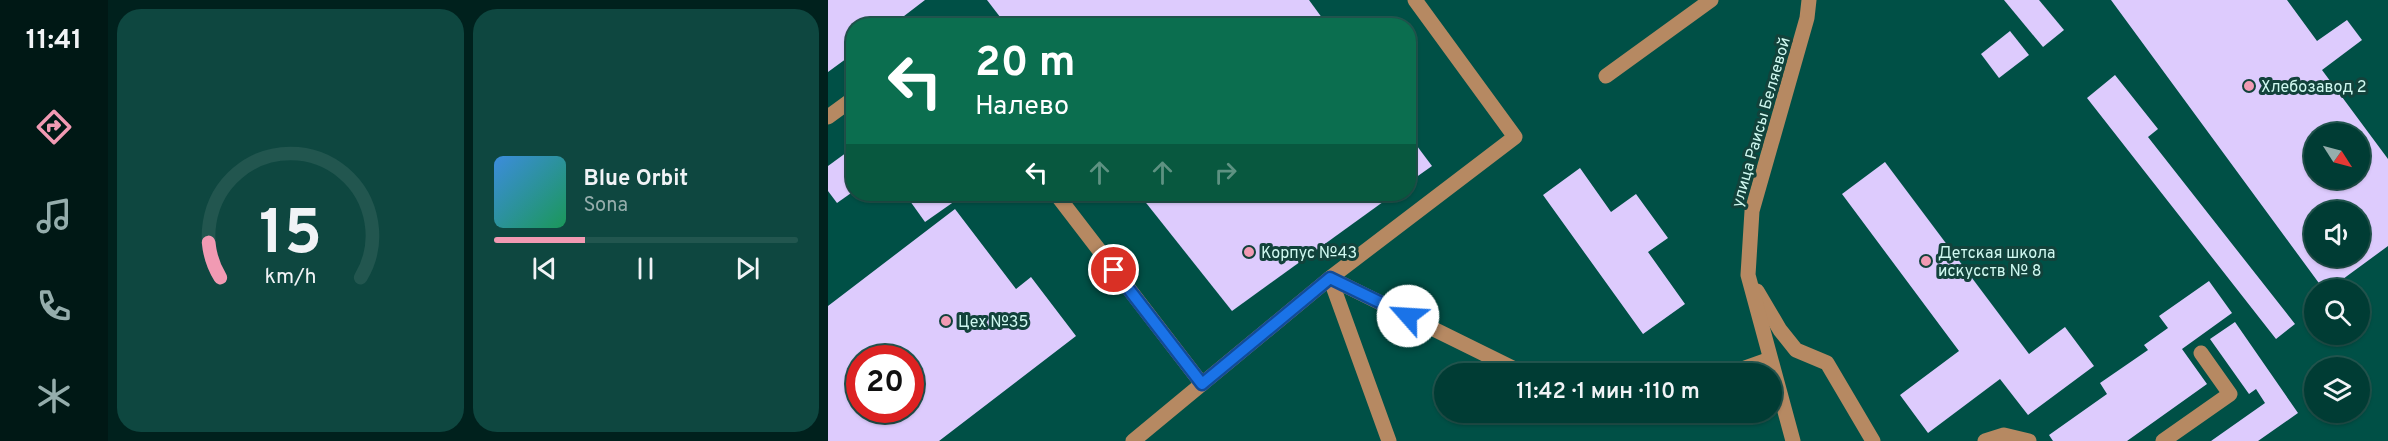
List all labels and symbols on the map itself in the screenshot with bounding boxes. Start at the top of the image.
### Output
street label: улица Раисы Беляевой [1728,35,1796,210]
place label: Хлебозавод 2 [2261,78,2367,98]
marker: Хлебозавод 2 [2242,79,2256,93]
north arrow [2304,123,2370,189]
pin [1088,244,1139,295]
place label: Корпус №43 [1261,244,1357,264]
place label: Детская школа искусств № 8 [1938,244,2055,282]
marker: Корпус №43 [1242,245,1256,259]
marker: Детская школа искусств № 8 [1919,254,1933,268]
position arrow [1376,284,1440,348]
place label: Цех №35 [958,313,1028,333]
marker: Цех №35 [939,314,953,328]
speed limit sign: 20 [846,345,924,423]

